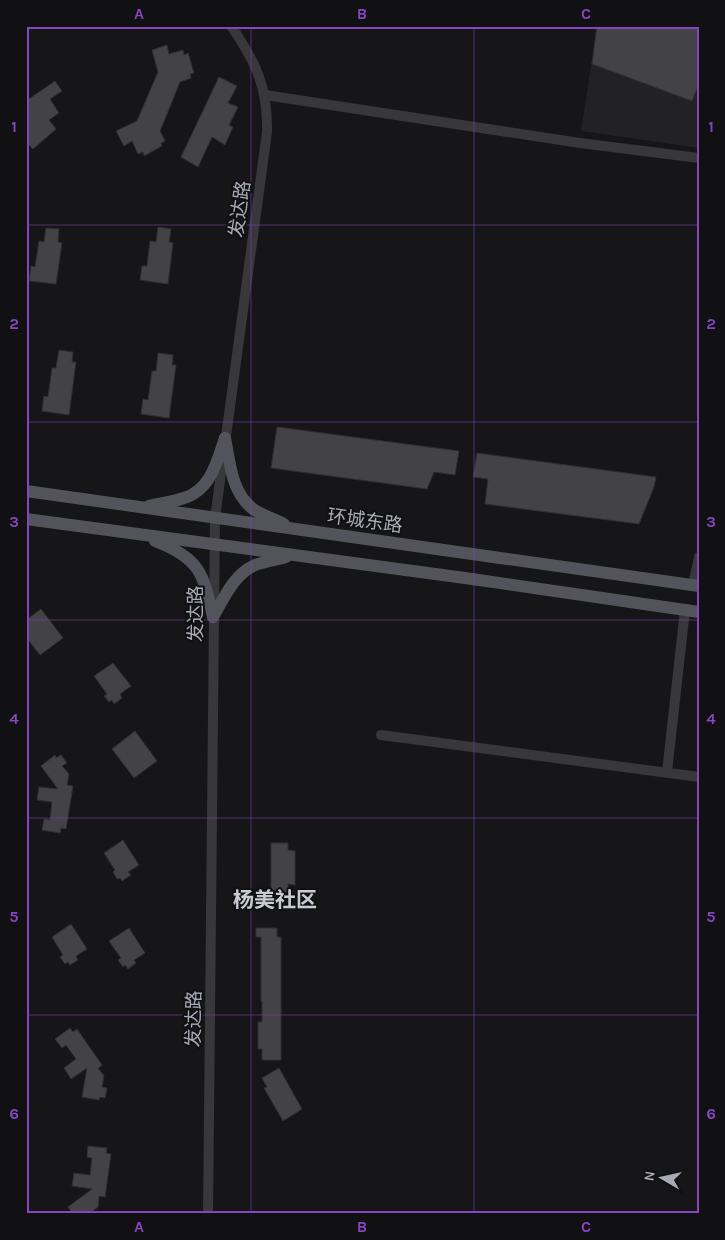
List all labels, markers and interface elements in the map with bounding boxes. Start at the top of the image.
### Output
text: A [134,4,144,23]
text: B [357,4,367,23]
text: C [581,4,591,23]
text: 1 [11,117,17,136]
text: 1 [708,117,714,136]
street label: 发达路 [225,179,255,239]
text: 2 [9,314,19,333]
text: 2 [706,314,716,333]
street label: 环城东路 [326,505,404,537]
text: 3 [9,512,19,531]
text: 3 [706,512,716,531]
street label: 发达路 [185,585,207,643]
text: 4 [9,709,19,728]
text: 4 [706,709,716,728]
district label: 杨美社区 [233,888,317,912]
text: 5 [9,907,19,926]
text: 5 [706,907,716,926]
street label: 发达路 [183,990,205,1048]
text: 6 [9,1104,19,1123]
text: 6 [706,1104,716,1123]
north arrow [638,1152,688,1202]
text: N [640,1170,659,1182]
text: A [134,1217,144,1236]
text: B [357,1217,367,1236]
text: C [581,1217,591,1236]

